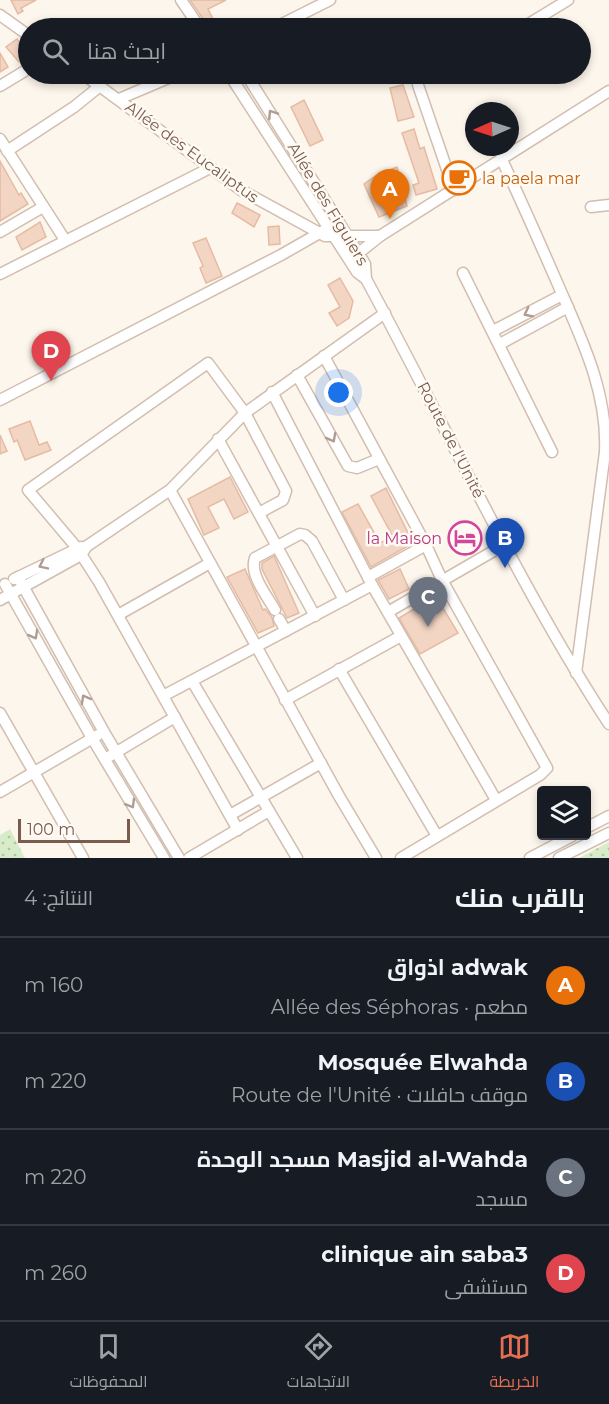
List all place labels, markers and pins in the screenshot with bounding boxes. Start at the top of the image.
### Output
cafe icon: la paela mar [441,160,477,196]
place label: la paela mar [482,169,581,188]
pin: A [370,170,410,219]
pin: D [32,332,70,381]
pin: B [486,518,524,568]
hotel icon: la Maison [447,520,483,556]
place label: la Maison [366,529,442,548]
pin: C [408,578,448,627]

